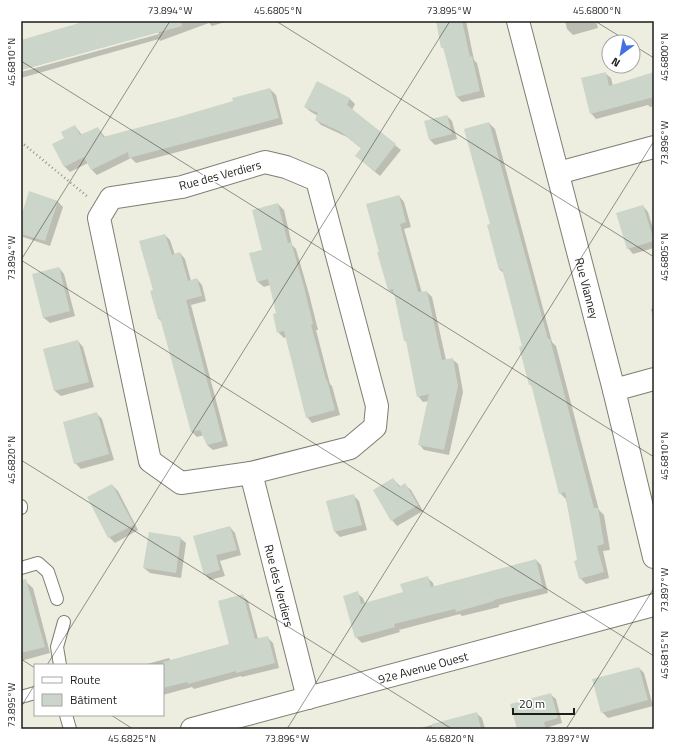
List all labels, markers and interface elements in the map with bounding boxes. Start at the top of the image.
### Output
text: 73.894°W [148,3,192,18]
text: 45.6805°N [254,3,302,18]
text: 73.895°W [427,3,471,18]
text: 45.6800°N [573,3,621,18]
text: 45.6800°N [657,33,672,81]
north arrow [601,34,641,74]
text: 45.6810°N [4,38,19,86]
text: N [608,54,623,71]
text: 73.896°W [657,121,672,165]
street label: Rue des Verdiers [177,155,264,195]
text: 45.6805°N [657,233,672,281]
text: 73.894°W [4,236,19,280]
street label: Rue Vianney [570,255,605,321]
text: 45.6810°N [657,432,672,480]
text: 45.6820°N [4,436,19,484]
street label: Rue des Verdiers [260,542,299,629]
text: 73.897°W [657,568,672,612]
text: 45.6815°N [657,631,672,679]
street label: 92e Avenue Ouest [376,646,471,688]
legend [34,664,164,716]
text: Route [70,670,100,689]
text: 73.895°W [4,683,19,727]
text: Bâtiment [70,690,118,709]
scale bar [513,690,574,716]
text: 20 m [519,694,545,713]
text: 45.6825°N [108,731,156,746]
text: 73.896°W [265,731,309,746]
text: 45.6820°N [426,731,474,746]
text: 73.897°W [545,731,589,746]

